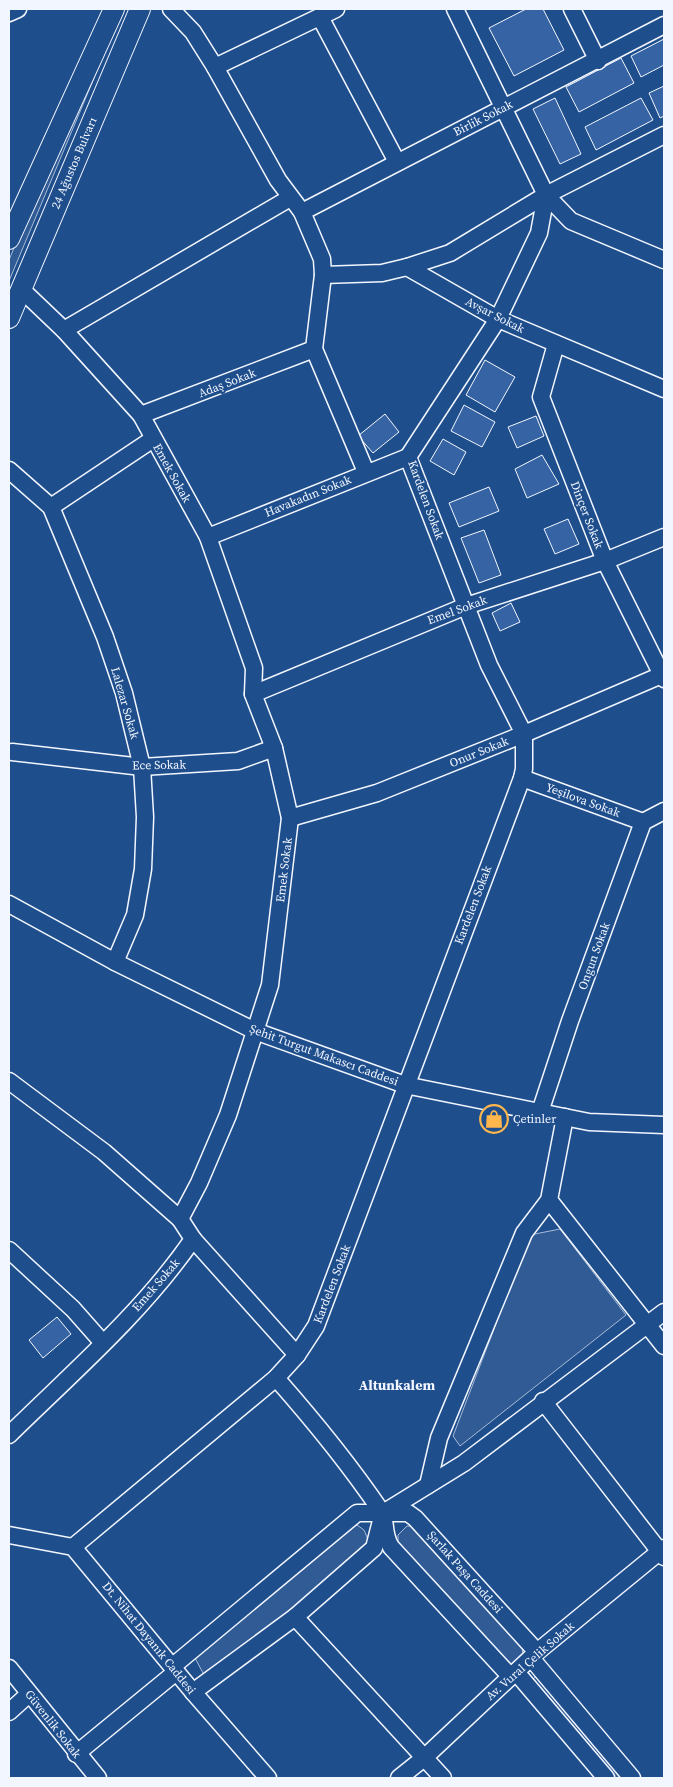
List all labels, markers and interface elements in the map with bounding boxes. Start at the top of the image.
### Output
street label: Birlik Sokak [451,96,516,140]
street label: 24 Ağustos Bulvarı [47,114,101,211]
street label: Avşar Sokak [463,293,528,337]
street label: Adaş Sokak [196,365,258,401]
street label: Emek Sokak [149,441,195,506]
street label: Kardelen Sokak [404,458,448,542]
street label: Havakadın Sokak [262,471,354,521]
street label: Dinçer Sokak [567,479,607,551]
street label: Emel Sokak [425,592,489,628]
street label: Lalezar Sokak [107,665,143,741]
street label: Onur Sokak [447,733,511,771]
street label: Ece Sokak [132,757,186,773]
street label: Yeşilova Sokak [544,779,623,821]
street label: Emek Sokak [272,836,296,903]
street label: Kardelen Sokak [451,863,496,947]
street label: Ongun Sokak [574,920,614,992]
street label: Şehit Turgut Makascı Caddesi [247,1021,401,1090]
shop icon: Çetinler [479,1104,509,1134]
place label: Çetinler [513,1111,556,1127]
street label: Kardelen Sokak [310,1242,355,1326]
street label: Emek Sokak [129,1255,184,1315]
district label: Altunkalem [359,1375,435,1395]
street label: Şarlak Paşa Caddesi [424,1527,507,1617]
street label: Dt. Nihat Dayanık Caddesi [99,1579,200,1698]
street label: Av. Vural Çelik Sokak [482,1618,578,1704]
street label: Güvenlik Sokak [21,1687,85,1762]

